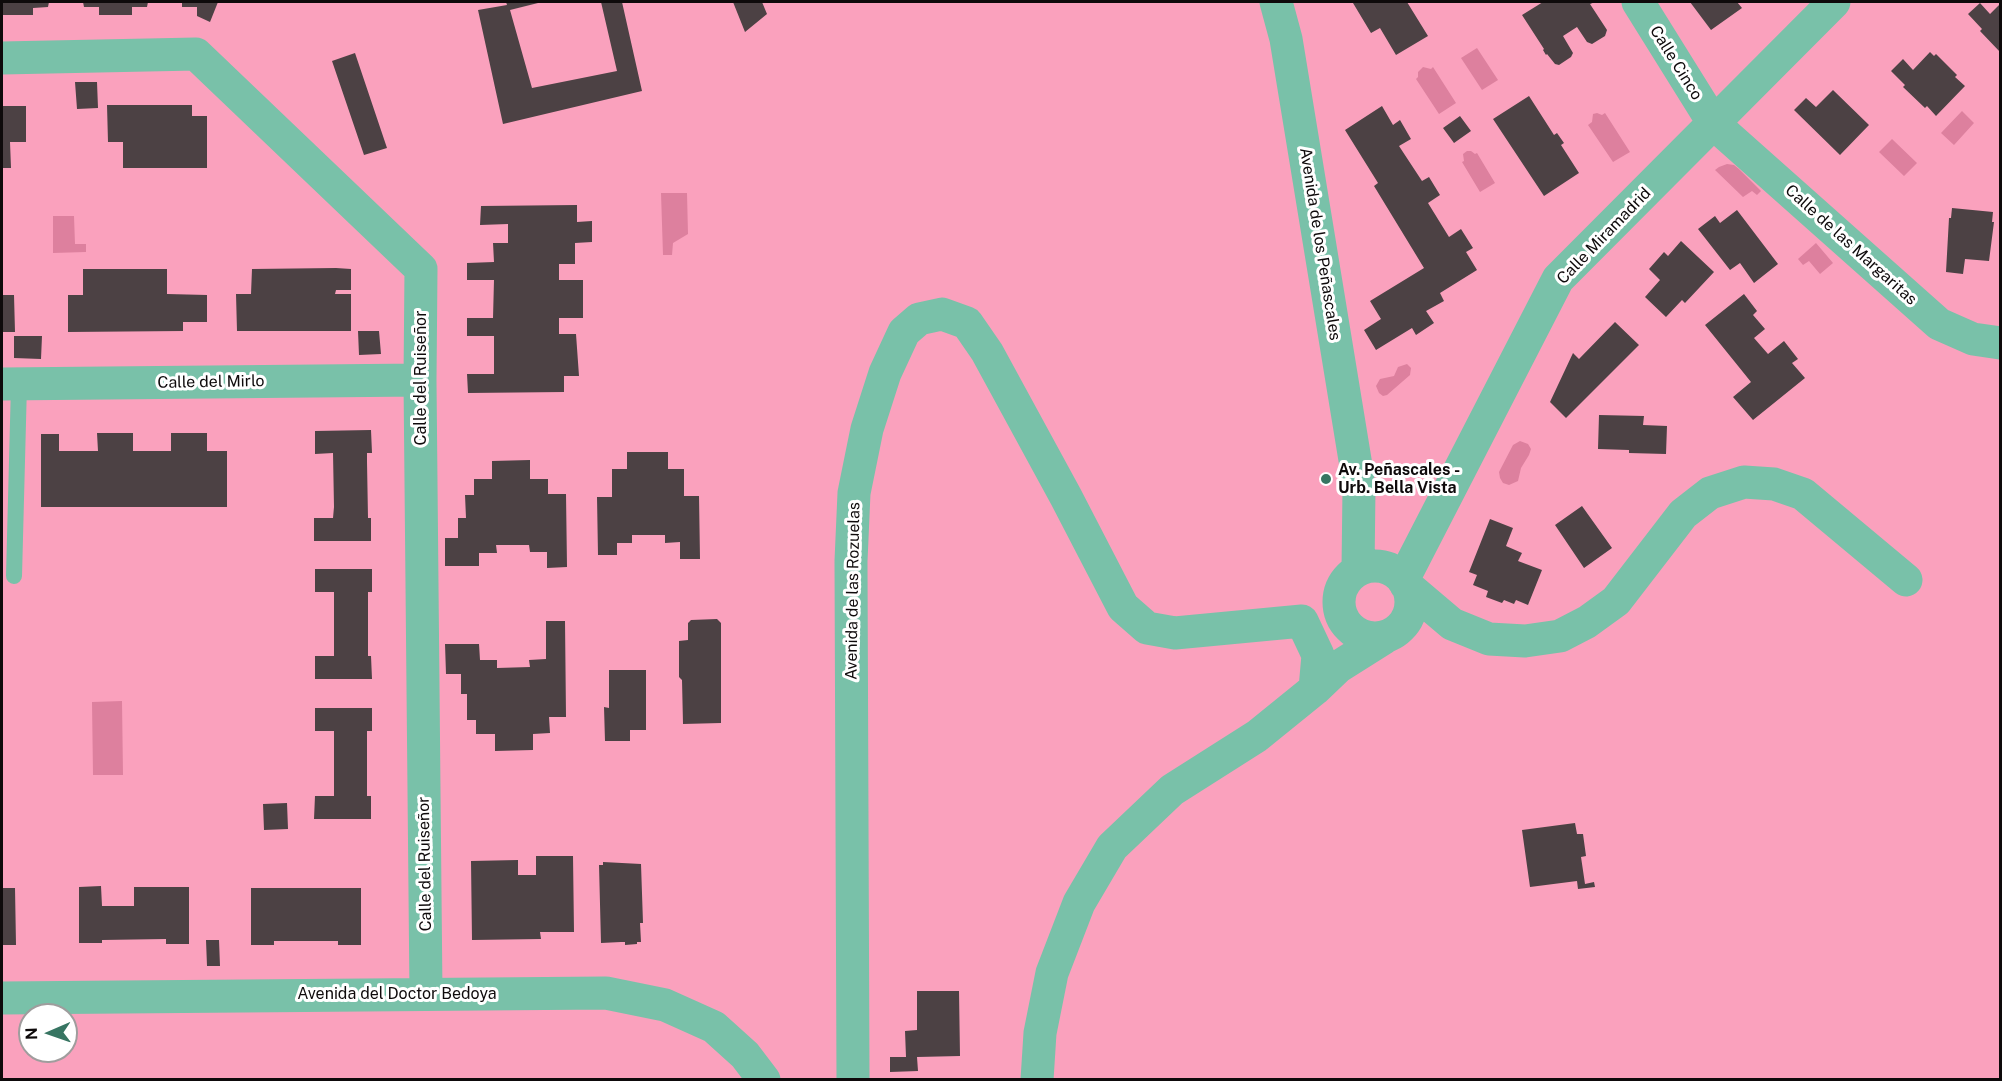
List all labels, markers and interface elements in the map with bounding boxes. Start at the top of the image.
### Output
street label: Calle Cinco [1646,22,1706,104]
street label: Avenida de los Peñascales [1295,146,1345,342]
street label: Calle de las Margaritas [1781,181,1921,309]
street label: Calle Miramadrid [1553,184,1655,288]
street label: Calle del Ruiseñor [411,311,431,445]
street label: Calle del Mirlo [157,371,265,393]
place label: Av. Peñascales - Urb. Bella Vista [1338,460,1460,498]
marker: Av. Peñascales - Urb. Bella Vista [1319,472,1333,486]
street label: Avenida de las Rozuelas [842,502,864,680]
street label: Calle del Ruiseñor [414,796,436,932]
street label: Avenida del Doctor Bedoya [297,984,497,1004]
north arrow [18,1003,78,1063]
text: N [22,1027,41,1040]

